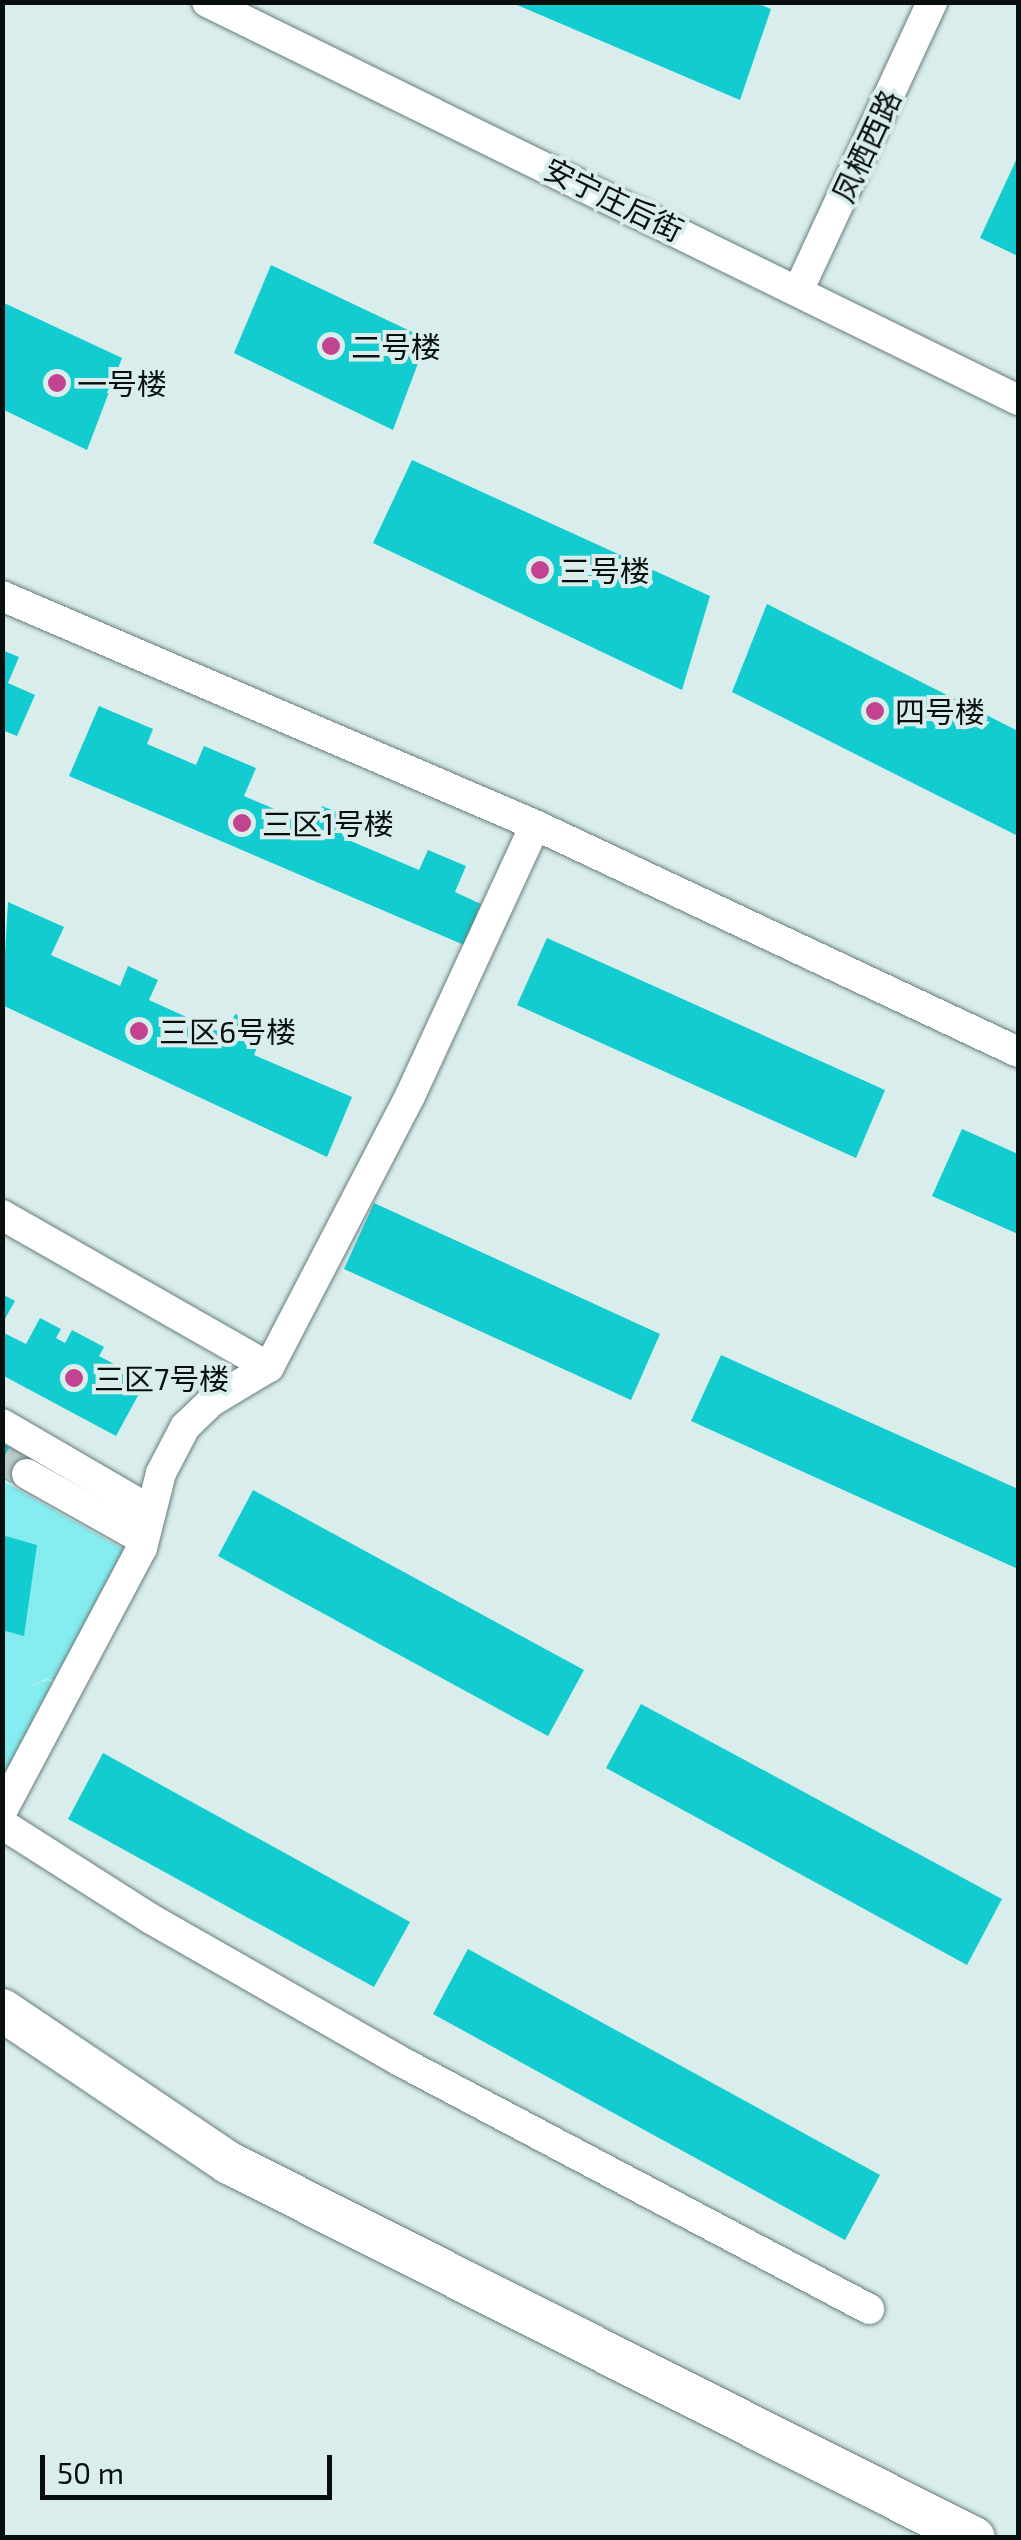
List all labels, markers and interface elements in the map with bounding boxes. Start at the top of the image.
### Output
street label: 凤栖西路 [824,84,908,208]
street label: 安宁庄后街 [539,150,689,248]
place label: 二号楼 [351,328,441,364]
marker: 二号楼 [320,335,342,357]
place label: 一号楼 [77,365,167,401]
marker: 一号楼 [46,372,68,394]
place label: 三号楼 [560,552,650,588]
marker: 三号楼 [529,559,551,581]
place label: 四号楼 [895,693,985,729]
marker: 四号楼 [864,700,886,722]
place label: 三区1号楼 [262,805,394,841]
marker: 三区1号楼 [231,812,253,834]
place label: 三区6号楼 [159,1013,296,1049]
marker: 三区6号楼 [128,1020,150,1042]
place label: 三区7号楼 [94,1360,229,1396]
marker: 三区7号楼 [63,1367,85,1389]
scale bar [45,2435,338,2497]
text: 50 m [57,2454,124,2490]

